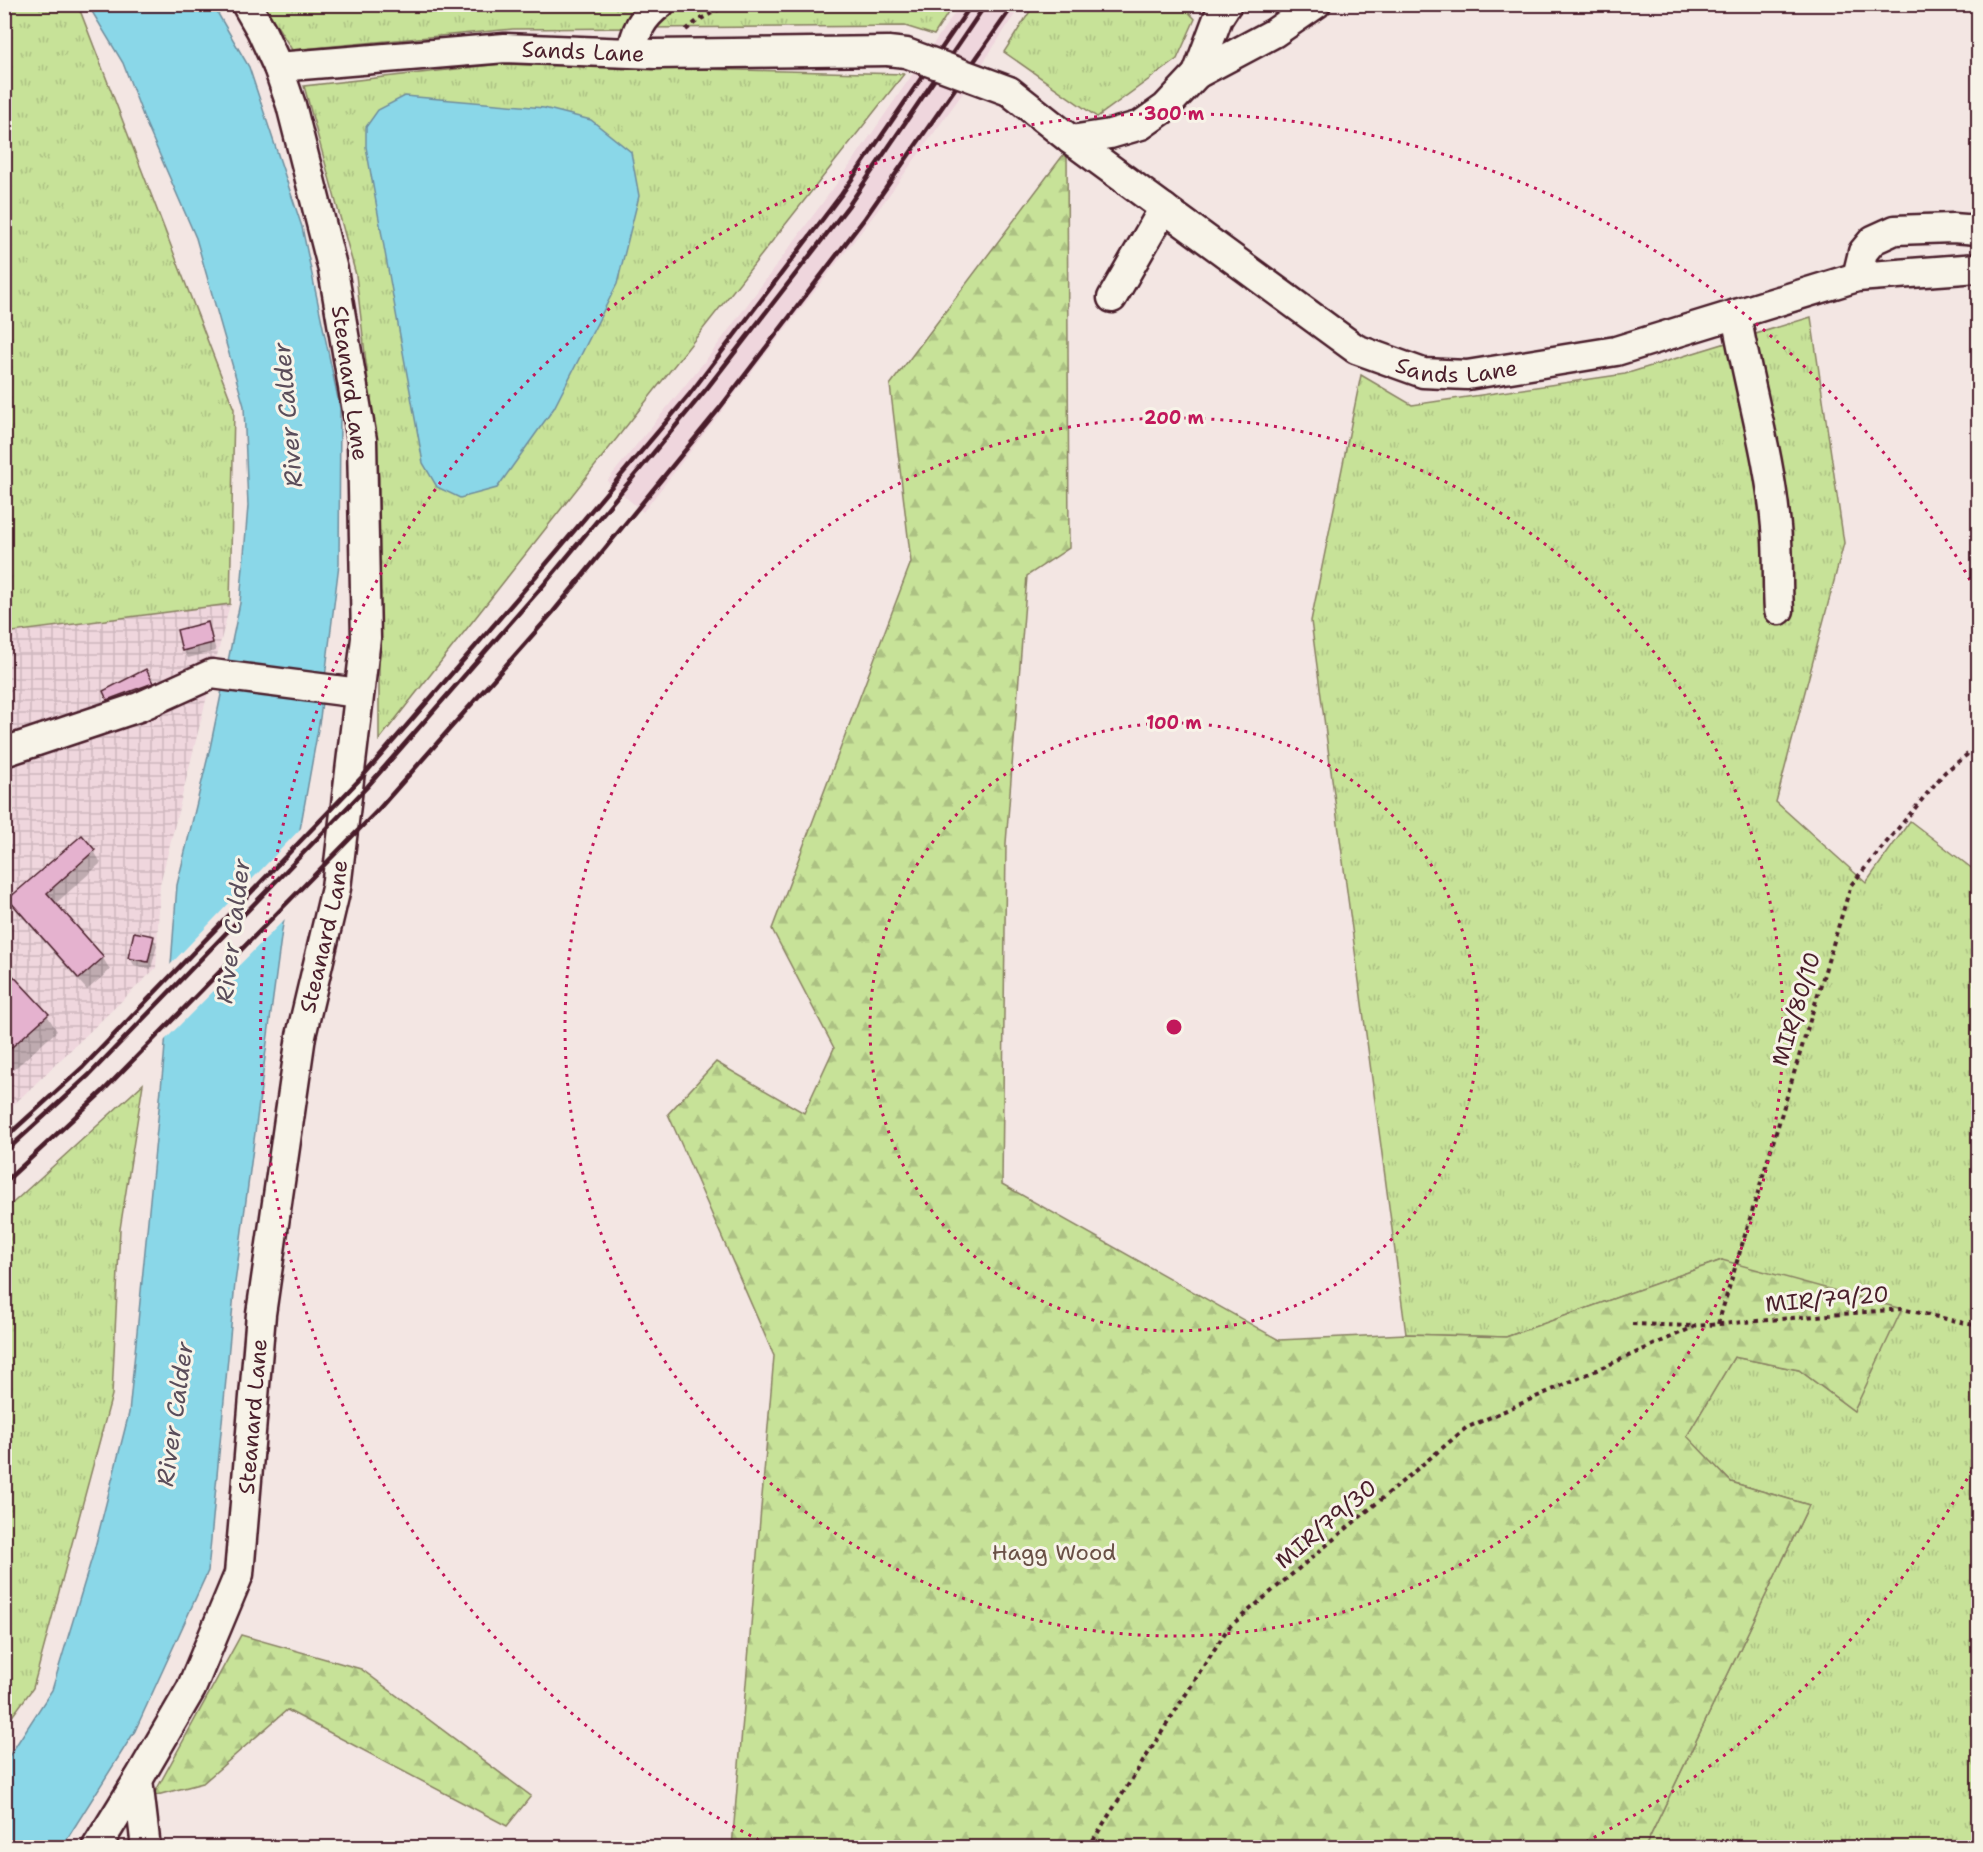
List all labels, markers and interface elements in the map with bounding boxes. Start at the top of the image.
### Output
street label: Sands Lane [521,34,645,68]
text: 300 m [1144,102,1205,126]
street label: Steanard Lane [325,304,375,462]
water label: River Calder [266,340,310,489]
street label: Sands Lane [1392,350,1519,389]
text: 200 m [1144,406,1205,430]
text: 100 m [1146,711,1202,735]
water label: River Calder [208,856,258,1005]
street label: Steanard Lane [292,858,354,1016]
street label: MIR/80/10 [1765,948,1827,1070]
centre of rings [1164,1017,1184,1037]
street label: MIR/79/20 [1764,1279,1890,1319]
street label: Steanard Lane [231,1337,273,1495]
water label: River Calder [149,1339,201,1488]
street label: MIR/79/30 [1269,1473,1383,1575]
park label: Hagg Wood [992,1538,1116,1567]

